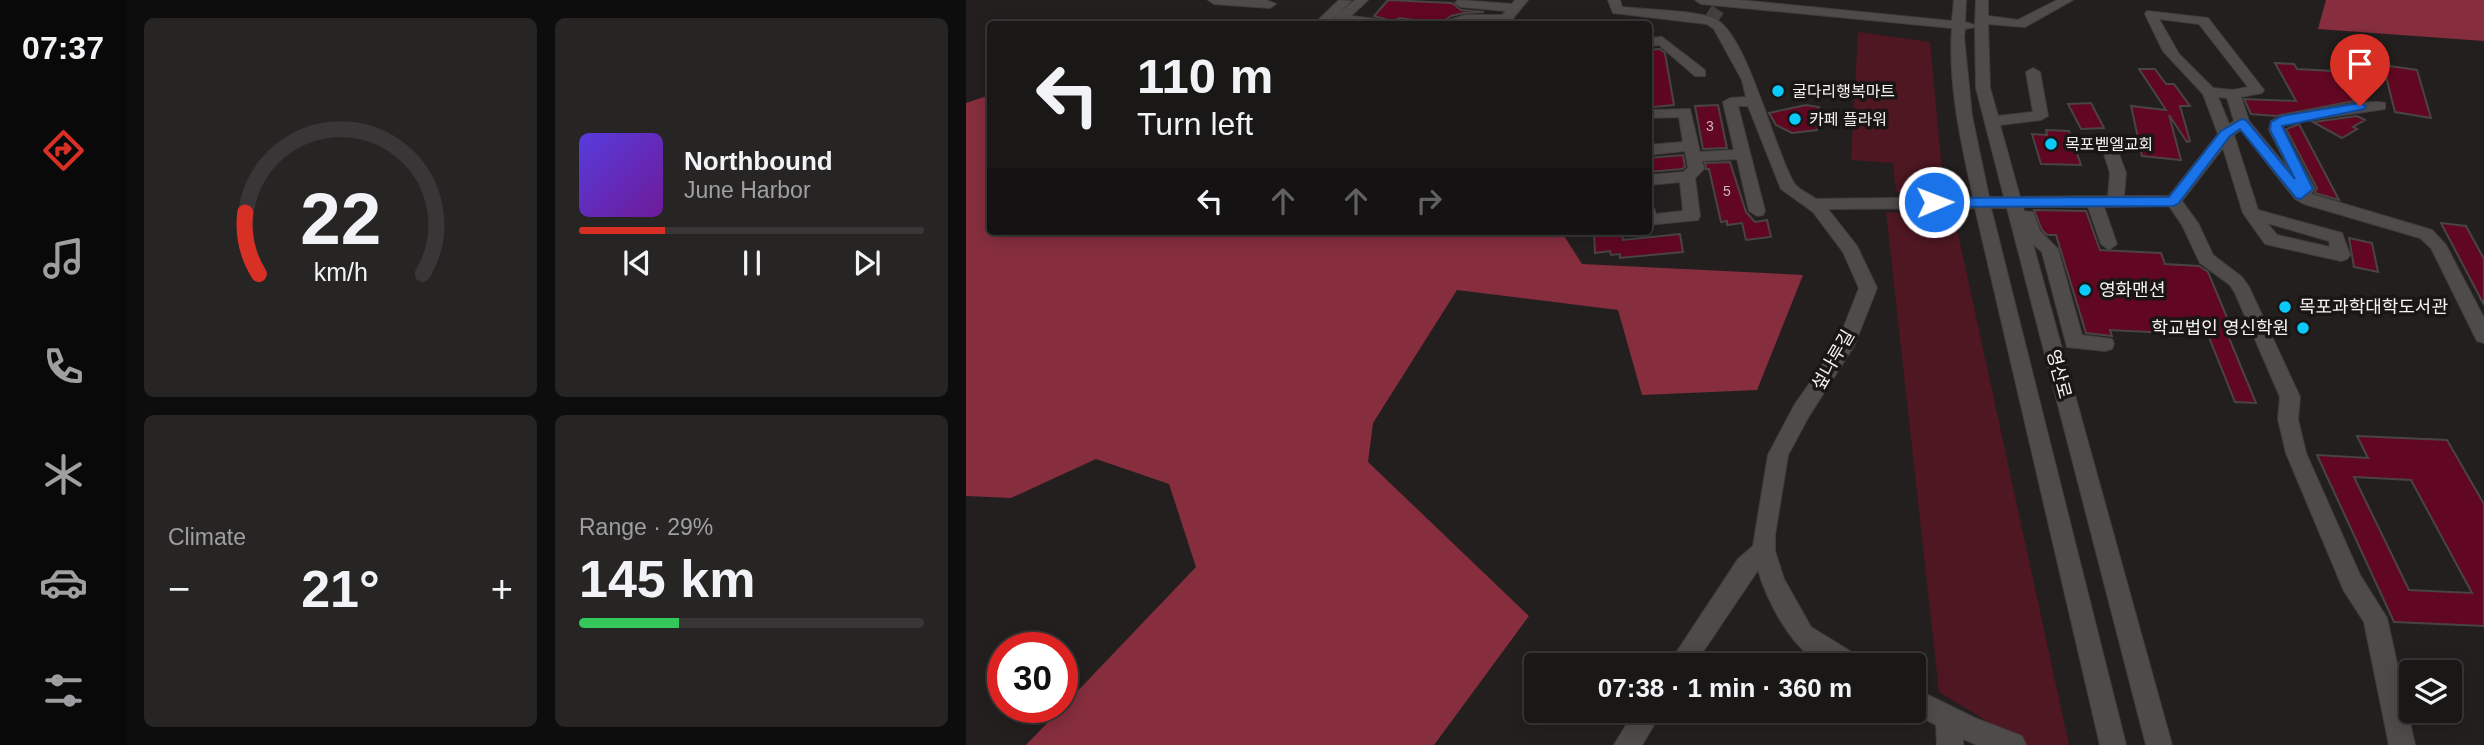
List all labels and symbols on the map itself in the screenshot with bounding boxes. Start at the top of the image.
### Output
pin [2330,34,2390,106]
marker: 굴다리행복마트 [1770,83,1786,99]
place label: 굴다리행복마트 [1792,83,1895,100]
marker: 카페 플라워 [1787,111,1803,127]
place label: 카페 플라워 [1809,111,1887,128]
house number: 3 [1706,118,1714,134]
marker: 목포벧엘교회 [2043,136,2059,152]
place label: 목포벧엘교회 [2065,136,2153,153]
position arrow [1897,165,1971,239]
house number: 5 [1723,183,1731,199]
place label: 영화맨션 [2099,280,2165,300]
marker: 영화맨션 [2077,282,2093,298]
place label: 목포과학대학도서관 [2299,297,2448,317]
marker: 목포과학대학도서관 [2277,299,2293,315]
place label: 학교법인 영신학원 [2152,318,2289,338]
marker: 학교법인 영신학원 [2295,320,2311,336]
street label: 섶나루길 [1808,326,1858,394]
street label: 영산로 [2043,347,2075,401]
speed limit sign: 30 [987,632,1078,723]

